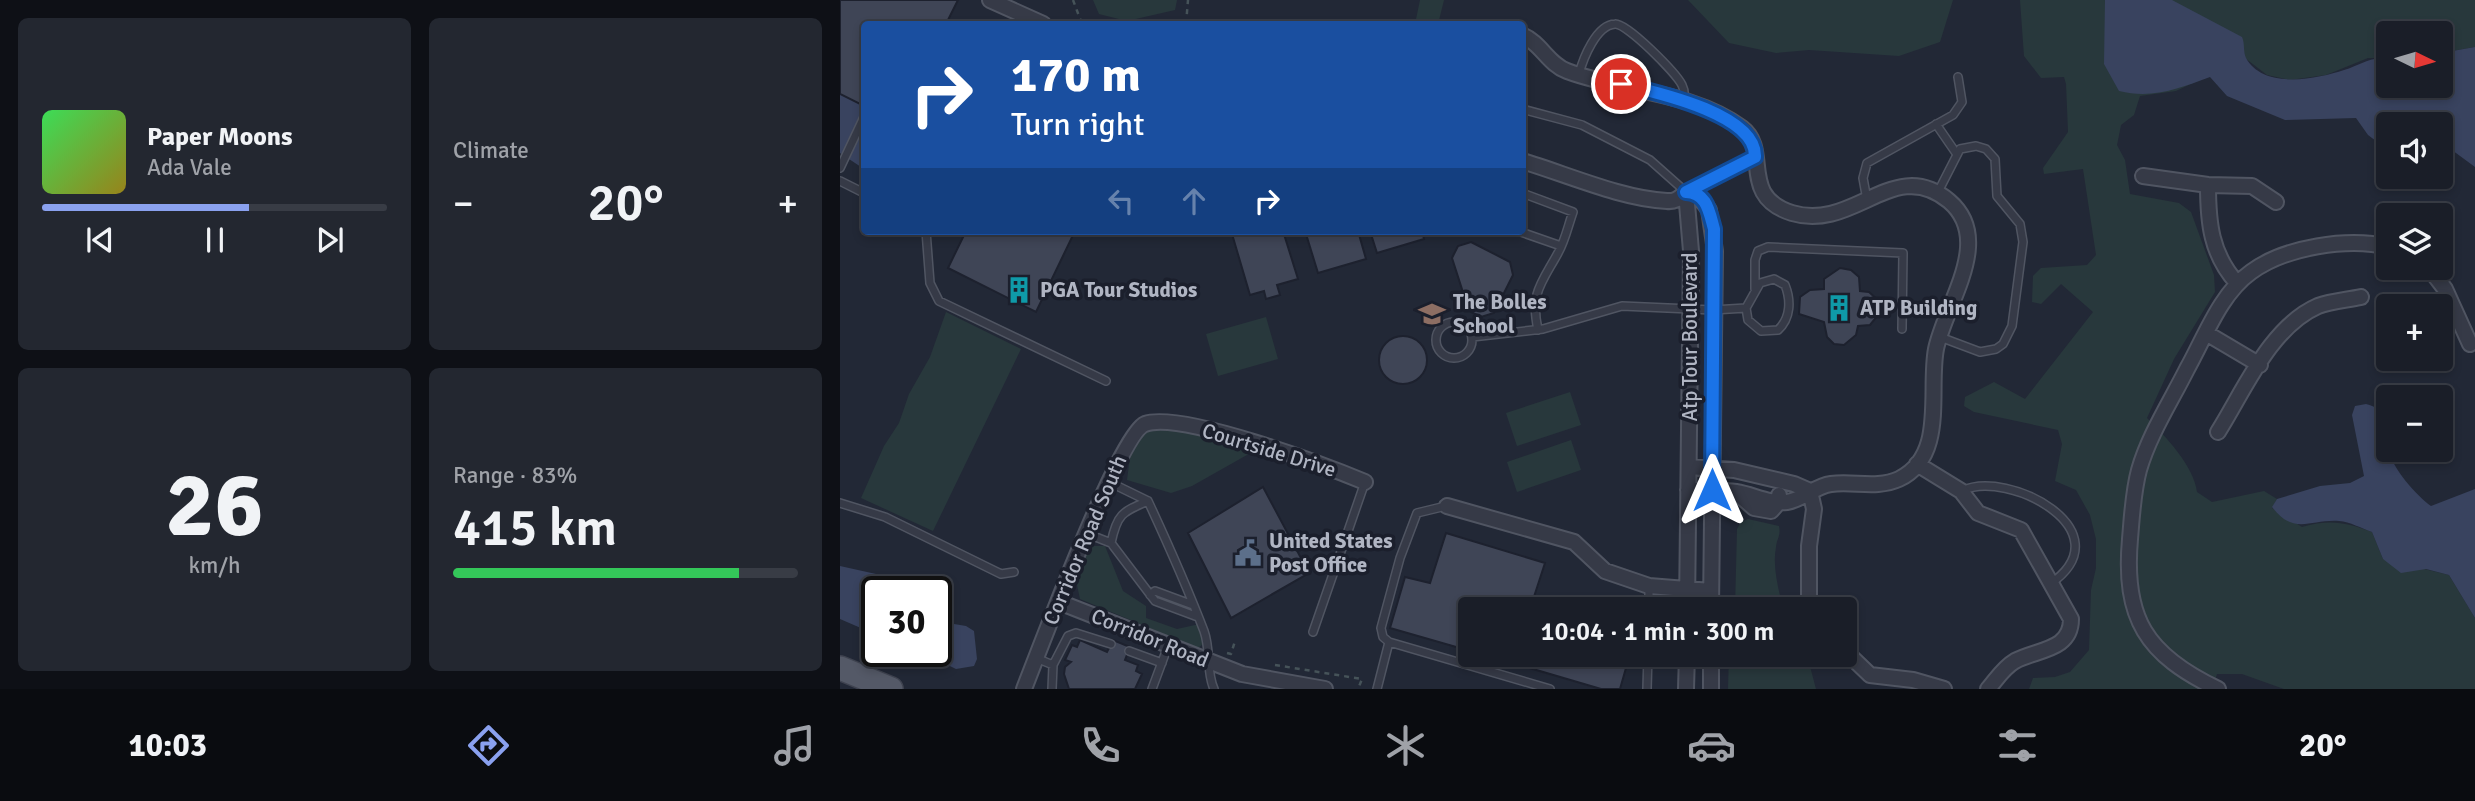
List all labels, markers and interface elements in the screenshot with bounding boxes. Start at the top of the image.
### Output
north arrow [2376,21,2454,98]
map controls [2376,21,2453,462]
text: 170 m [1011,45,1141,105]
icon: right [896,49,987,140]
pin [1591,54,1651,114]
icon: arrive [1602,65,1640,103]
text: Turn right [1011,105,1144,144]
button: sound [2376,112,2453,189]
text: Paper Moons [147,121,293,153]
text: Climate [453,136,529,165]
text: Ada Vale [147,153,232,182]
text: 20° [587,171,664,235]
text: − [453,180,474,227]
text: + [777,180,798,227]
icon: left [1102,182,1140,220]
icon: ahead [1175,182,1213,220]
icon: right [1248,182,1286,220]
button: layers [2376,203,2453,280]
icon: previous [81,221,119,259]
icon: pause [196,221,234,259]
icon: next [311,221,349,259]
street label: Atp Tour Boulevard [1677,252,1703,422]
building icon: PGA Tour Studios [1004,275,1034,305]
place label: PGA Tour Studios [1040,277,1197,303]
place label: The Bolles School [1453,289,1546,339]
building icon: ATP Building [1824,293,1854,323]
button: + [2376,294,2453,371]
place label: ATP Building [1860,295,1977,321]
school or university icon: The Bolles School [1417,299,1447,329]
button: − [2376,385,2453,462]
street label: Courtside Drive [1199,417,1339,483]
text: 26 [165,449,264,562]
street label: Corridor Road South [1038,451,1132,629]
position arrow [1675,453,1749,527]
text: Range · 83% [453,461,577,490]
text: 415 km [453,496,617,560]
place label: United States Post Office [1269,528,1392,578]
public building icon: United States Post Office [1233,538,1263,568]
text: km/h [188,551,241,580]
speed limit sign: 30 [861,576,952,667]
street label: Corridor Road [1088,603,1212,673]
text: 10:04 · 1 min · 300 m [1541,616,1774,648]
icon: directions [464,721,513,770]
icon: music [770,721,819,770]
icon: phone [1076,721,1125,770]
icon: climate [1381,721,1430,770]
icon: car [1687,721,1736,770]
icon: filters [1993,721,2042,770]
text: 10:03 [128,726,207,765]
text: 20° [2299,726,2346,765]

